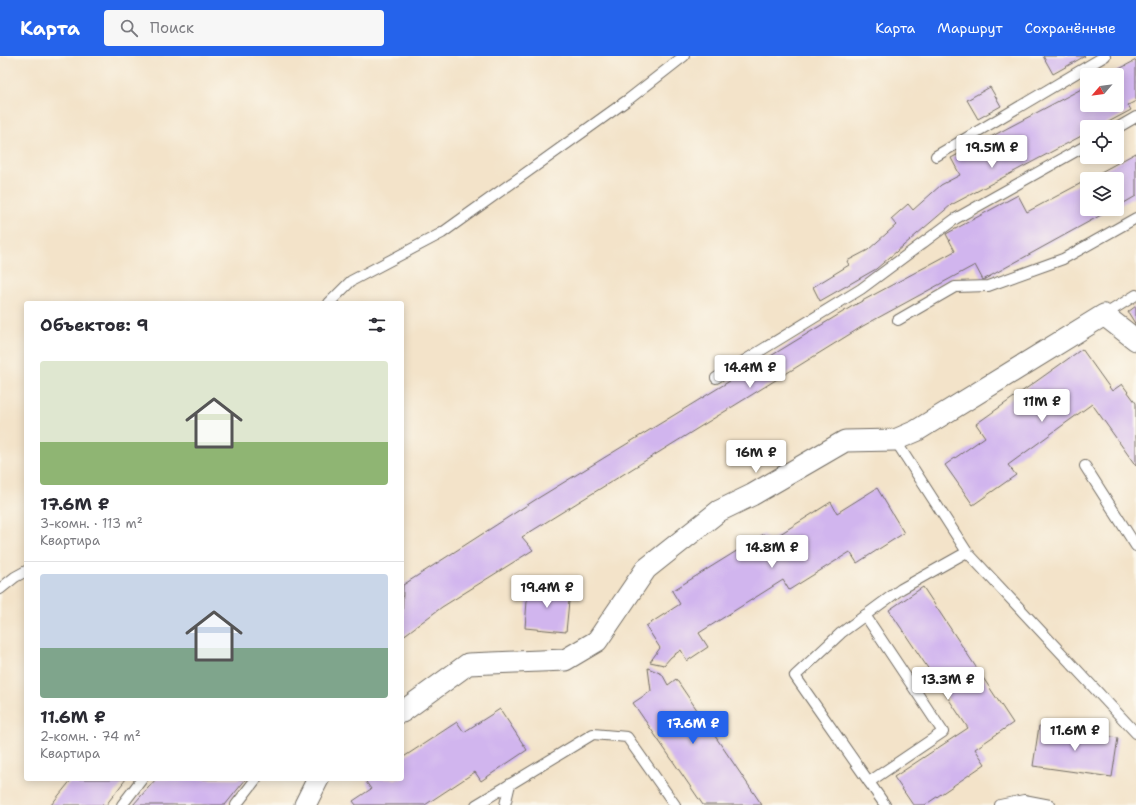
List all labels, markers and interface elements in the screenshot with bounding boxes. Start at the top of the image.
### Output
search box [104,10,384,46]
text: Карта [20,16,80,41]
icon: search [118,17,140,39]
text: Поиск [150,18,194,38]
text: Карта [875,19,915,37]
text: Маршрут [937,19,1003,37]
text: Сохранённые [1025,19,1116,37]
north arrow [1080,68,1124,112]
map controls [1080,68,1124,216]
button: locate [1080,120,1124,164]
pin: 19.5M ₽ [955,135,1029,169]
text: 19.5M ₽ [965,139,1019,156]
button: layers [1080,172,1124,216]
text: Объектов: 9 [40,314,149,336]
icon: filters [366,314,388,336]
pin: 14.4M ₽ [713,355,787,389]
text: 14.4M ₽ [724,359,777,376]
icon: home [178,387,250,459]
pin: 11M ₽ [1014,389,1070,423]
text: 11M ₽ [1023,393,1061,410]
pin: 16M ₽ [728,440,784,474]
text: 16M ₽ [735,444,777,461]
text: 17.6M ₽ [40,493,110,515]
text: 3-комн. · 113 m² [40,515,143,532]
text: Квартира [40,532,100,549]
pin: 14.8M ₽ [735,535,809,569]
text: 14.8M ₽ [745,539,799,556]
pin: 19.4M ₽ [510,575,584,609]
text: 19.4M ₽ [520,579,574,596]
icon: home [178,600,250,672]
pin: 13.3M ₽ [911,667,985,701]
text: 13.3M ₽ [921,671,975,688]
text: 11.6M ₽ [40,706,106,728]
pin: 17.6M ₽ [656,711,730,745]
text: 17.6M ₽ [666,715,720,732]
pin: 11.6M ₽ [1038,718,1112,752]
text: 11.6M ₽ [1050,722,1100,739]
text: 2-комн. · 74 m² [40,728,141,745]
text: Квартира [40,745,100,762]

